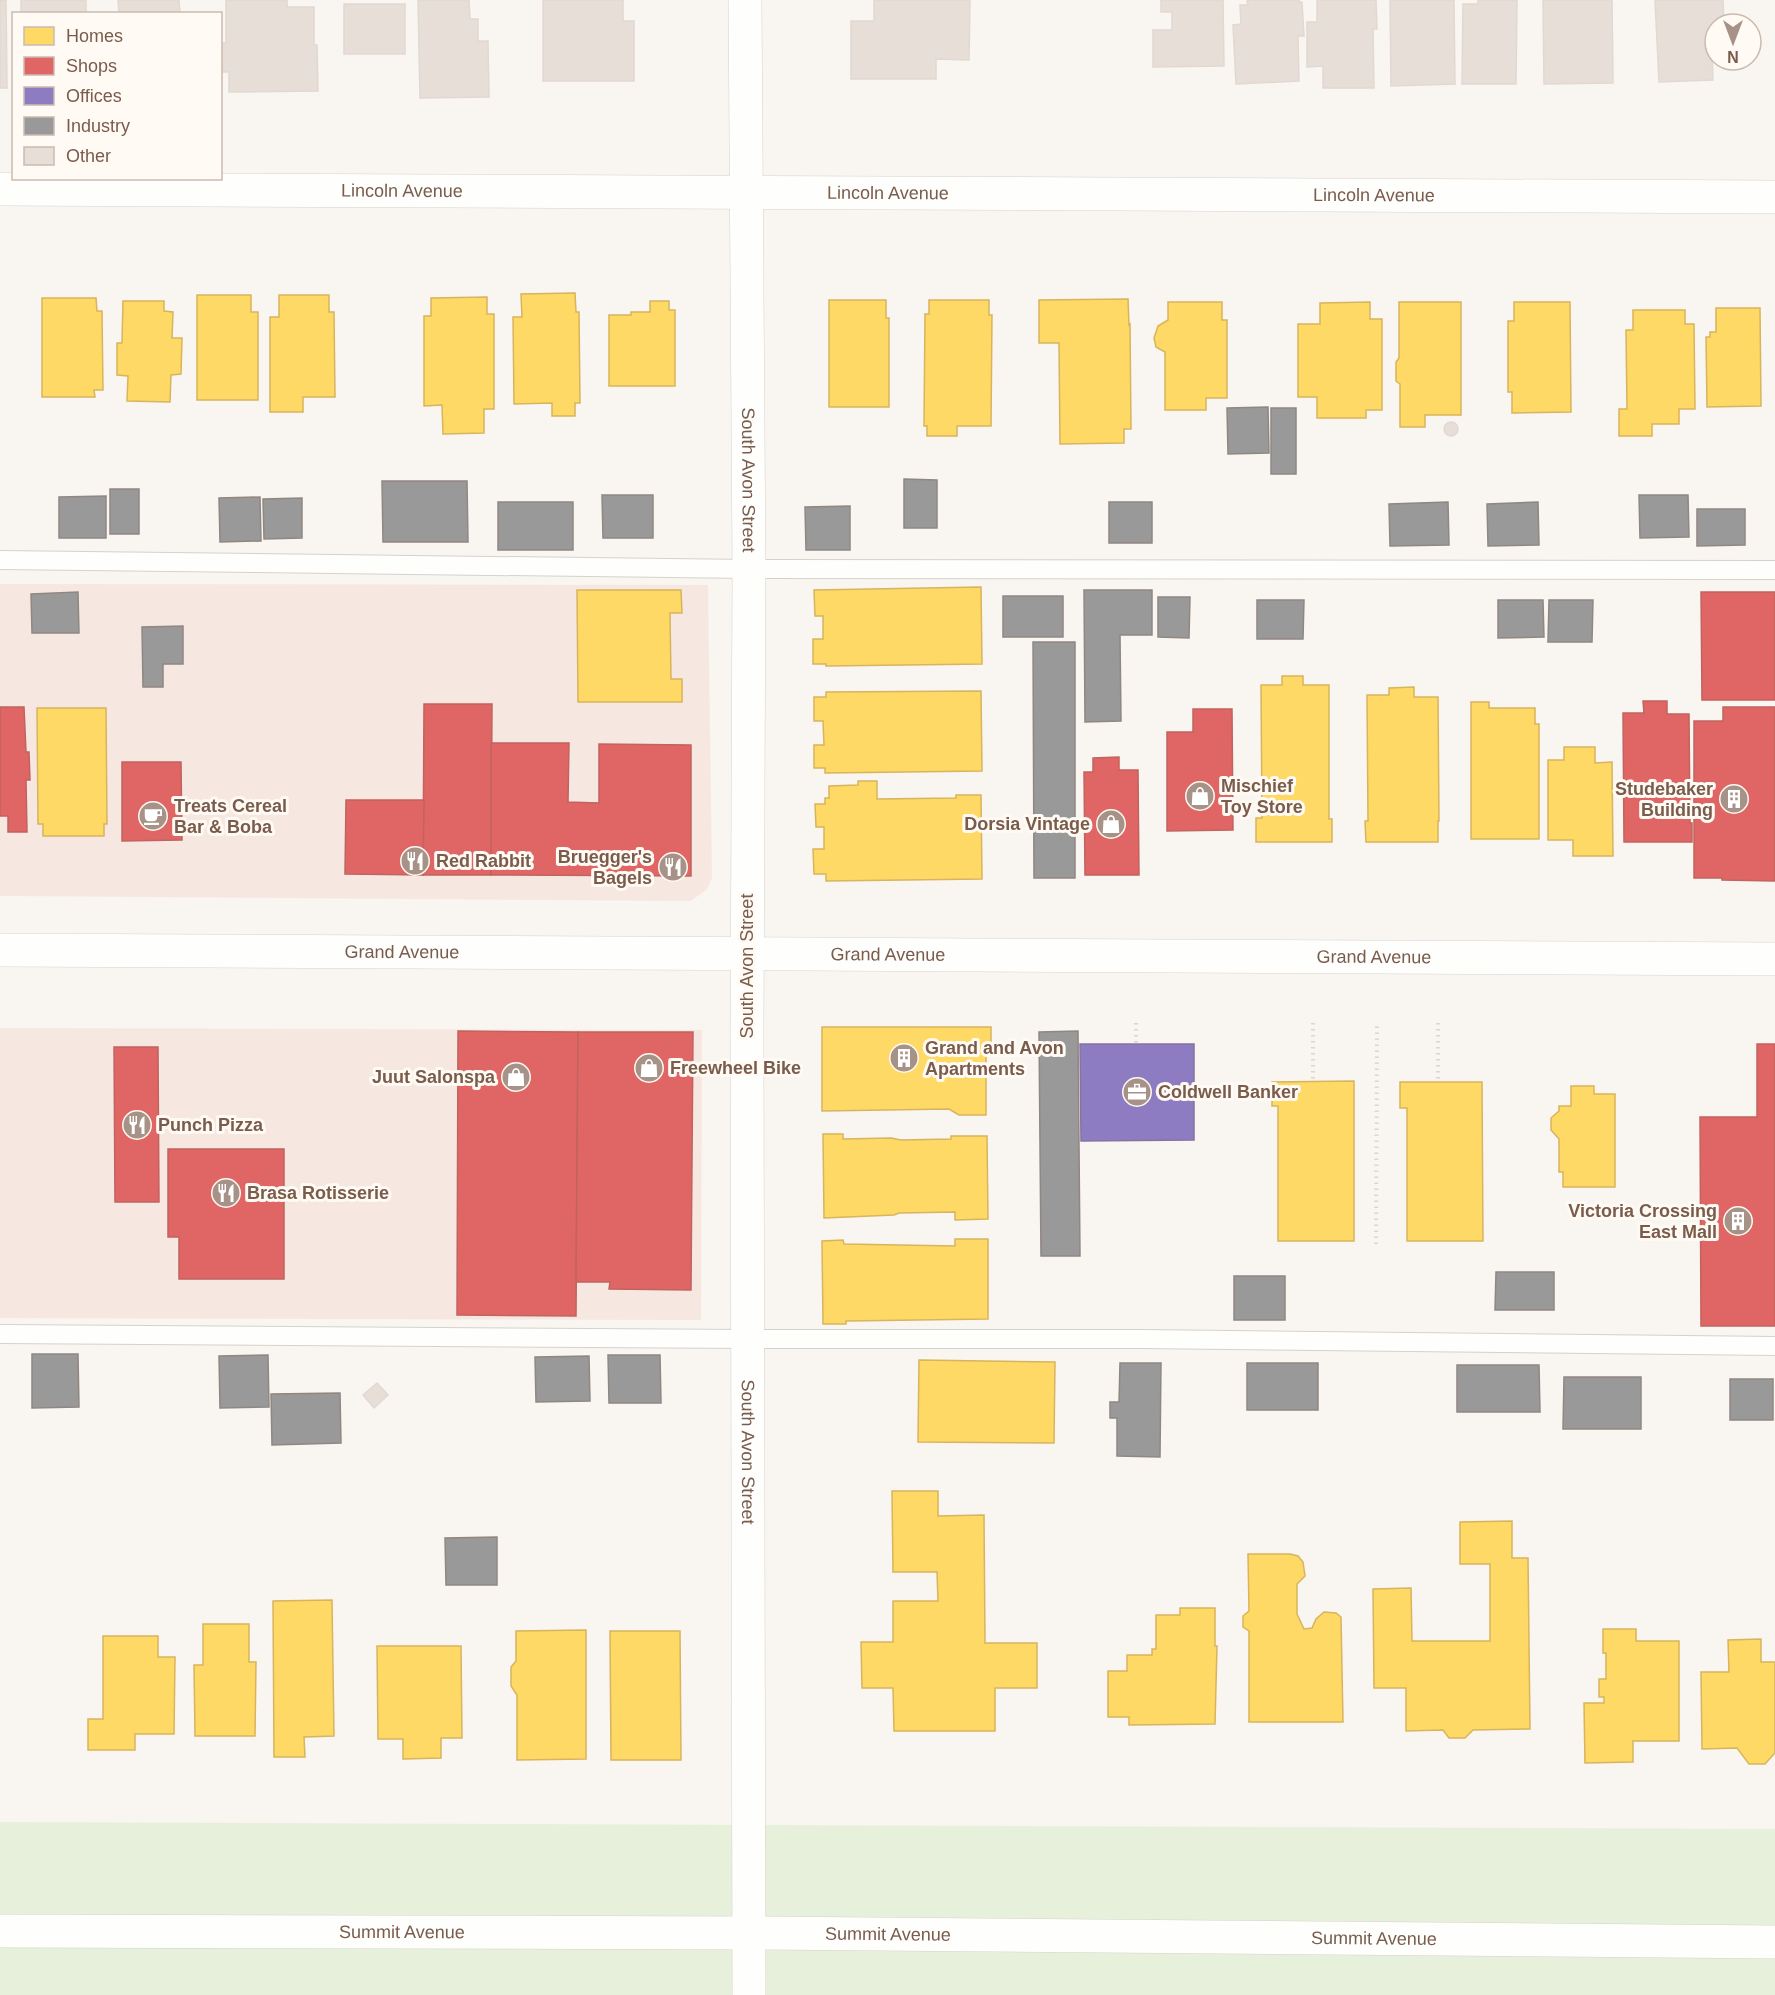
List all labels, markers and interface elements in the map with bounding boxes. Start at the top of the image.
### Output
legend [12,12,222,180]
north arrow [1703,12,1763,72]
text: Homes [66,26,123,46]
text: N [1727,48,1739,65]
text: Shops [66,56,117,76]
text: Offices [66,86,122,106]
text: Industry [66,116,130,136]
text: Other [66,146,111,166]
street label: Lincoln Avenue [341,181,463,201]
street label: Lincoln Avenue [827,183,949,203]
street label: Lincoln Avenue [1313,185,1435,205]
street label: South Avon Street [738,407,759,553]
place label: Mischief Toy Store [1221,776,1303,817]
place label: Studebaker Building [1615,779,1713,820]
shop icon: Mischief Toy Store [1184,780,1216,812]
building icon: Studebaker Building [1718,783,1750,815]
place label: Treats Cereal Bar & Boba [174,796,287,837]
cafe icon: Treats Cereal Bar & Boba [137,800,169,832]
shop icon: Dorsia Vintage [1095,808,1127,840]
place label: Dorsia Vintage [964,814,1090,834]
restaurant icon: Red Rabbit [399,845,431,877]
place label: Bruegger's Bagels [558,847,652,888]
place label: Red Rabbit [436,851,531,871]
restaurant icon: Bruegger's Bagels [657,851,689,883]
street label: South Avon Street [737,894,757,1038]
street label: Grand Avenue [345,942,459,962]
street label: Grand Avenue [831,944,945,965]
street label: Grand Avenue [1317,947,1431,967]
place label: Grand and Avon Apartments [925,1038,1064,1079]
building icon: Grand and Avon Apartments [888,1042,920,1074]
shop icon: Freewheel Bike [633,1052,665,1084]
place label: Freewheel Bike [670,1058,801,1078]
shop icon: Juut Salonspa [500,1061,532,1093]
place label: Juut Salonspa [372,1067,496,1087]
office icon: Coldwell Banker [1121,1076,1153,1108]
place label: Coldwell Banker [1158,1082,1298,1102]
restaurant icon: Punch Pizza [121,1109,153,1141]
place label: Punch Pizza [158,1115,264,1135]
restaurant icon: Brasa Rotisserie [210,1177,242,1209]
place label: Brasa Rotisserie [247,1183,389,1203]
place label: Victoria Crossing East Mall [1568,1201,1717,1242]
building icon: Victoria Crossing East Mall [1722,1205,1754,1237]
street label: South Avon Street [738,1380,758,1524]
street label: Summit Avenue [339,1922,465,1942]
street label: Summit Avenue [825,1924,951,1945]
street label: Summit Avenue [1311,1928,1437,1949]

